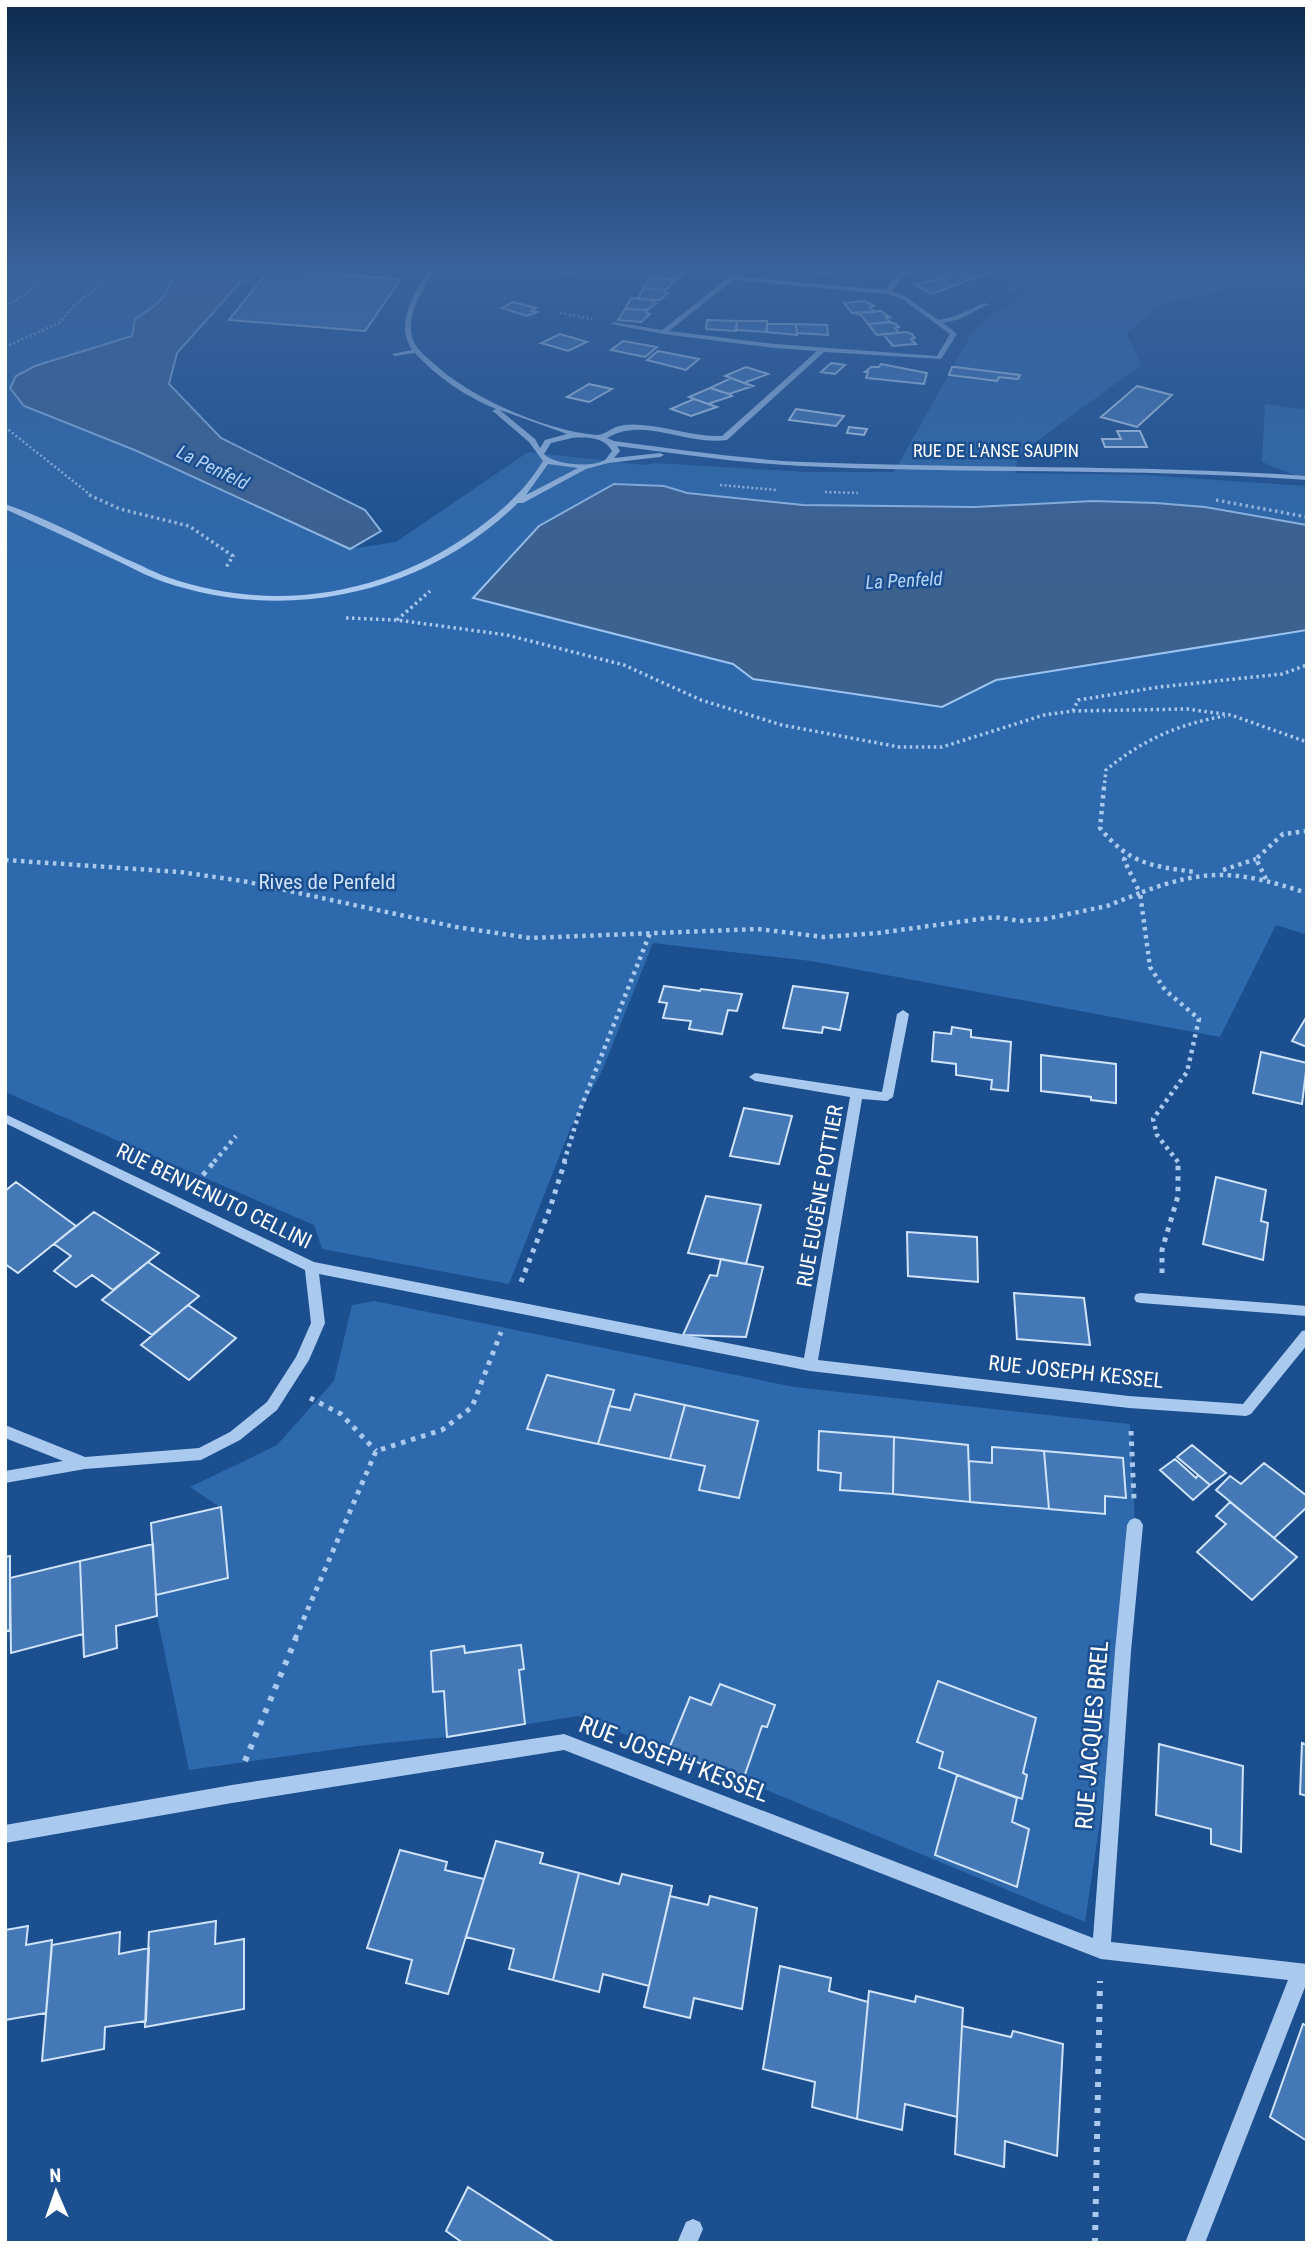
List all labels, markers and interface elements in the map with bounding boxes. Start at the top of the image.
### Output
water label: La Penfeld [173,440,253,495]
street label: RUE DE L'ANSE SAUPIN [913,440,1079,461]
water label: La Penfeld [865,567,944,594]
park label: Rives de Penfeld [258,870,396,894]
street label: RUE EUGÈNE POTTIER [792,1103,848,1289]
street label: RUE BENVENUTO CELLINI [113,1138,315,1254]
street label: RUE JOSEPH KESSEL [987,1351,1165,1393]
street label: RUE JACQUES BREL [1070,1639,1114,1831]
street label: RUE JOSEPH KESSEL [575,1710,773,1808]
north arrow [21,2157,91,2227]
text: N [49,2164,62,2187]

